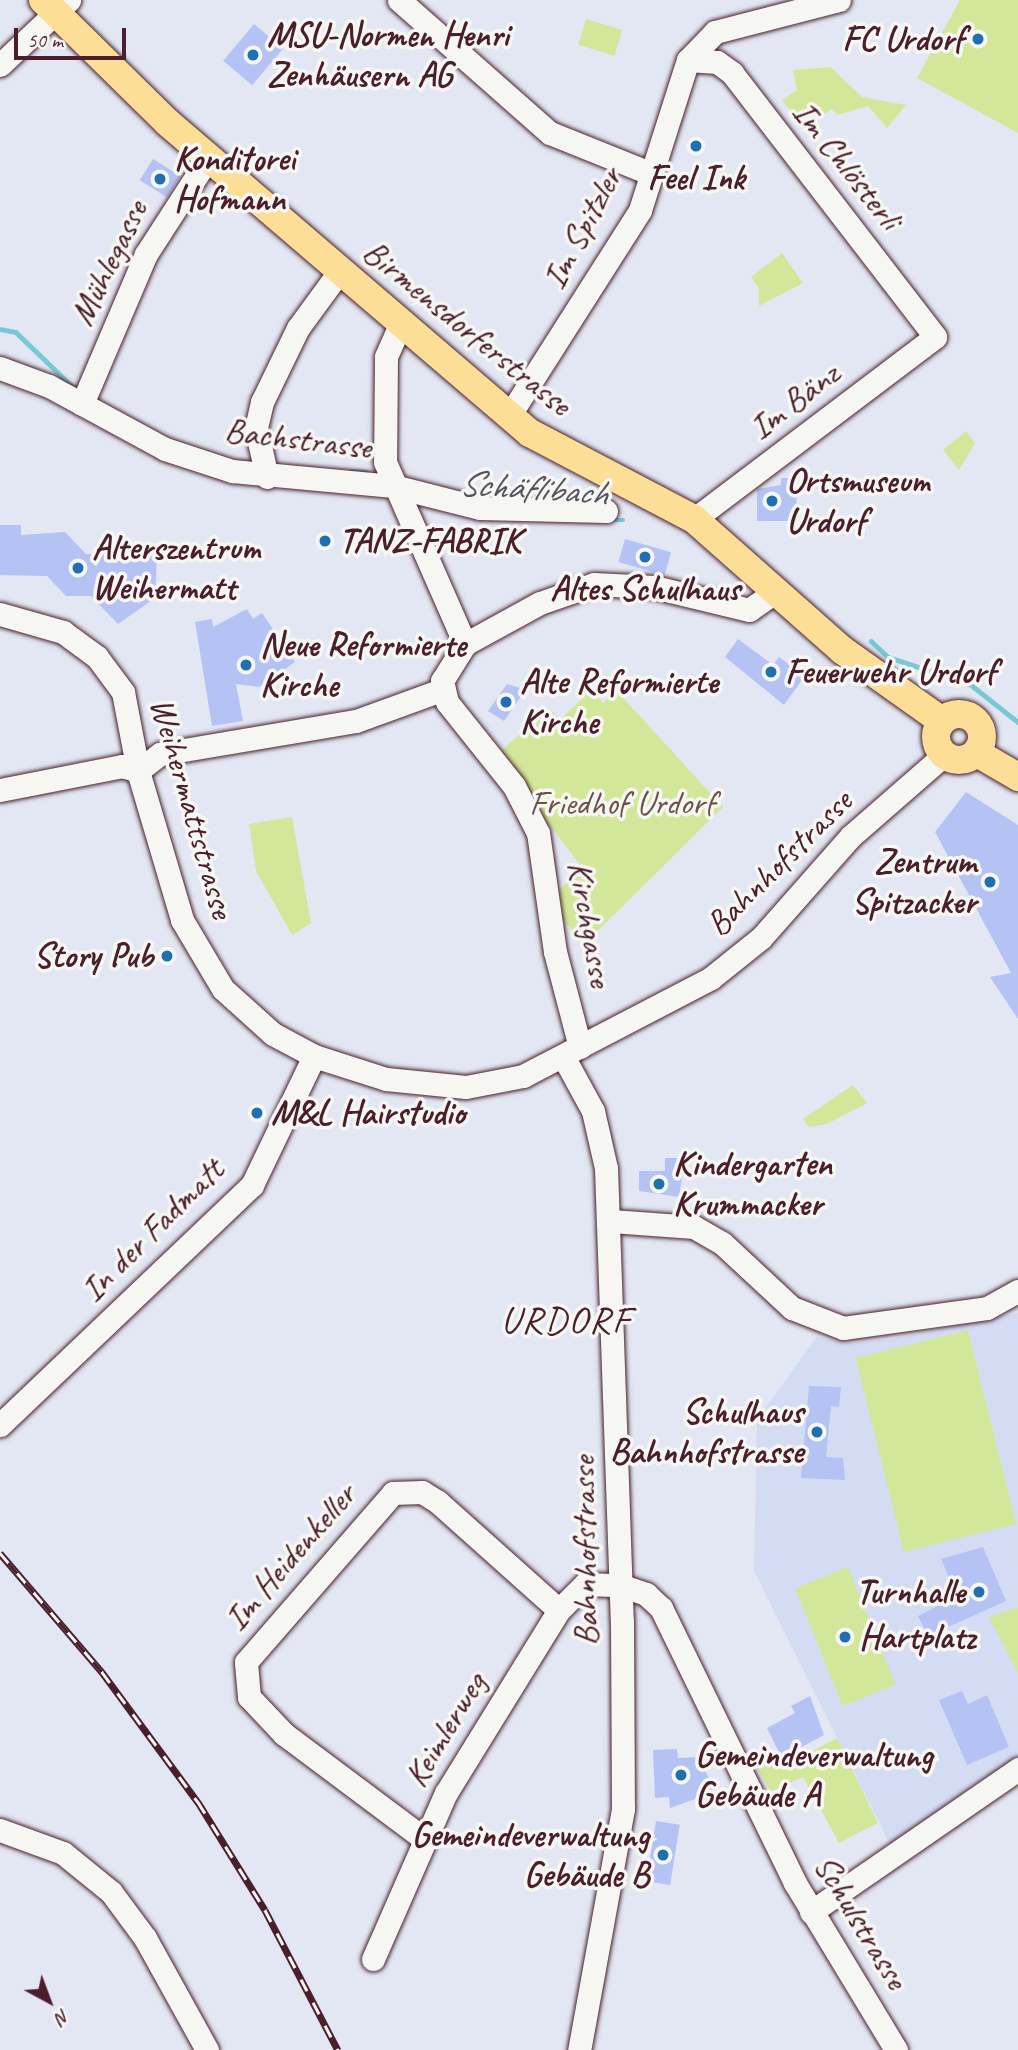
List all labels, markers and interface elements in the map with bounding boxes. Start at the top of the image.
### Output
scale bar [18,14,130,58]
place label: MSU-Normen Henri Zenhäusern AG [267,14,509,96]
place label: FC Urdorf [842,18,964,60]
text: 50 m [27,27,63,53]
marker: FC Urdorf [970,31,986,47]
marker: MSU-Normen Henri Zenhäusern AG [245,47,261,63]
street label: Im Chlösterli [783,92,911,238]
place label: Konditorei Hofmann [174,138,295,220]
marker: Feel Ink [688,138,704,154]
place label: Feel Ink [648,157,744,199]
street label: Im Spitzler [533,160,631,296]
marker: Konditorei Hofmann [152,171,168,187]
street label: Mühlegasse [61,194,157,332]
street label: Birmensdorferstrasse [354,231,580,425]
street label: Im Bänz [740,353,848,449]
street label: Bachstrasse [222,409,374,469]
place label: Ortsmuseum Urdorf [786,460,930,542]
water label: Schäflibach [458,461,608,515]
marker: Ortsmuseum Urdorf [764,493,780,509]
place label: TANZ-FABRIK [339,520,520,562]
place label: Alterszentrum Weihermatt [92,527,260,609]
marker: TANZ-FABRIK [317,533,333,549]
marker: Altes Schulhaus [637,549,653,565]
marker: Alterszentrum Weihermatt [70,560,86,576]
place label: Altes Schulhaus [551,568,739,610]
place label: Neue Reformierte Kirche [260,624,467,706]
place label: Feuerwehr Urdorf [785,651,996,693]
marker: Neue Reformierte Kirche [238,657,254,673]
place label: Alte Reformierte Kirche [520,661,716,743]
marker: Feuerwehr Urdorf [763,664,779,680]
street label: Weihermattstrasse [141,693,243,923]
marker: Alte Reformierte Kirche [498,694,514,710]
street label: Bahnhofstrasse [697,781,861,945]
park label: Friedhof Urdorf [529,782,715,824]
place label: Zentrum Spitzacker [852,841,976,923]
street label: Kirchgasse [558,858,622,990]
marker: Zentrum Spitzacker [982,874,998,890]
place label: Story Pub [34,935,153,977]
marker: Story Pub [159,948,175,964]
place label: M&L Hairstudio [271,1092,465,1134]
marker: M&L Hairstudio [249,1105,265,1121]
place label: Kindergarten Krummacker [673,1143,832,1225]
street label: In der Fadmatt [71,1149,233,1311]
marker: Kindergarten Krummacker [651,1176,667,1192]
district label: URDORF [503,1297,629,1343]
place label: Schulhaus Bahnhofstrasse [610,1391,803,1473]
marker: Schulhaus Bahnhofstrasse [809,1424,825,1440]
street label: Bahnhofstrasse [562,1456,608,1646]
street label: Im Heidenkeller [215,1475,365,1639]
place label: Turnhalle [856,1571,965,1613]
marker: Turnhalle [971,1584,987,1600]
place label: Hartplatz [859,1616,975,1658]
marker: Hartplatz [837,1629,853,1645]
street label: Keimlerweg [395,1665,495,1795]
place label: Gemeindeverwaltung Gebäude A [695,1734,932,1816]
marker: Gemeindeverwaltung Gebäude A [673,1767,689,1783]
place label: Gemeindeverwaltung Gebäude B [412,1814,649,1896]
marker: Gemeindeverwaltung Gebäude B [655,1847,671,1863]
street label: Schulstrasse [805,1847,917,1997]
north arrow [14,1966,84,2036]
text: N [50,2004,75,2030]

